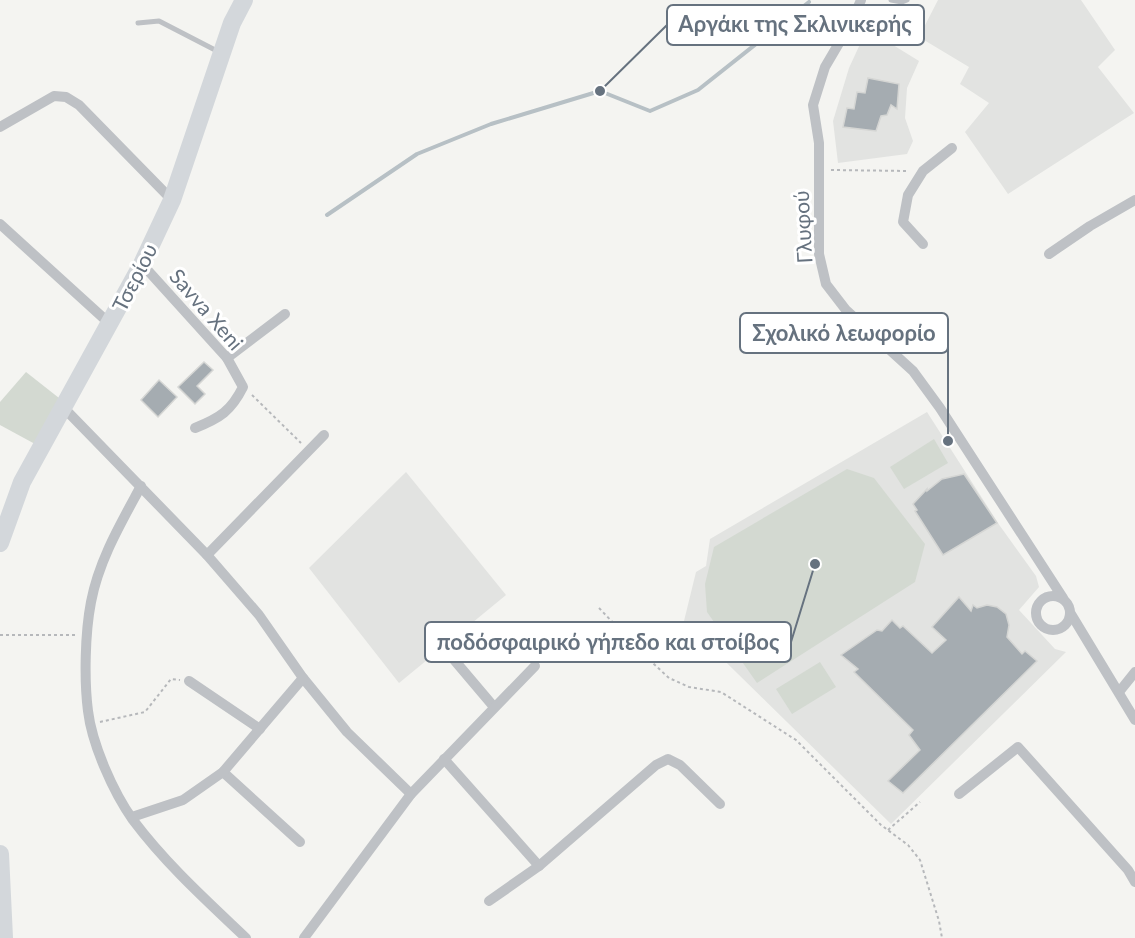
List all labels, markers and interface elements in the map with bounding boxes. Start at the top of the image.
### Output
callout: Αργάκι της Σκλινικερής [667,5,924,45]
text: Αργάκι της Σκλινικερής [677,10,912,37]
street label: Γλυφού [788,190,816,264]
street label: Τσερίου [106,239,162,315]
street label: Savva Xeni [165,263,249,355]
callout: Σχολικό λεωφορίο [740,313,948,353]
text: Σχολικό λεωφορίο [752,319,936,346]
callout: ποδόσφαιρικό γήπεδο και στοίβος [425,622,791,662]
text: ποδόσφαιρικό γήπεδο και στοίβος [437,628,780,655]

